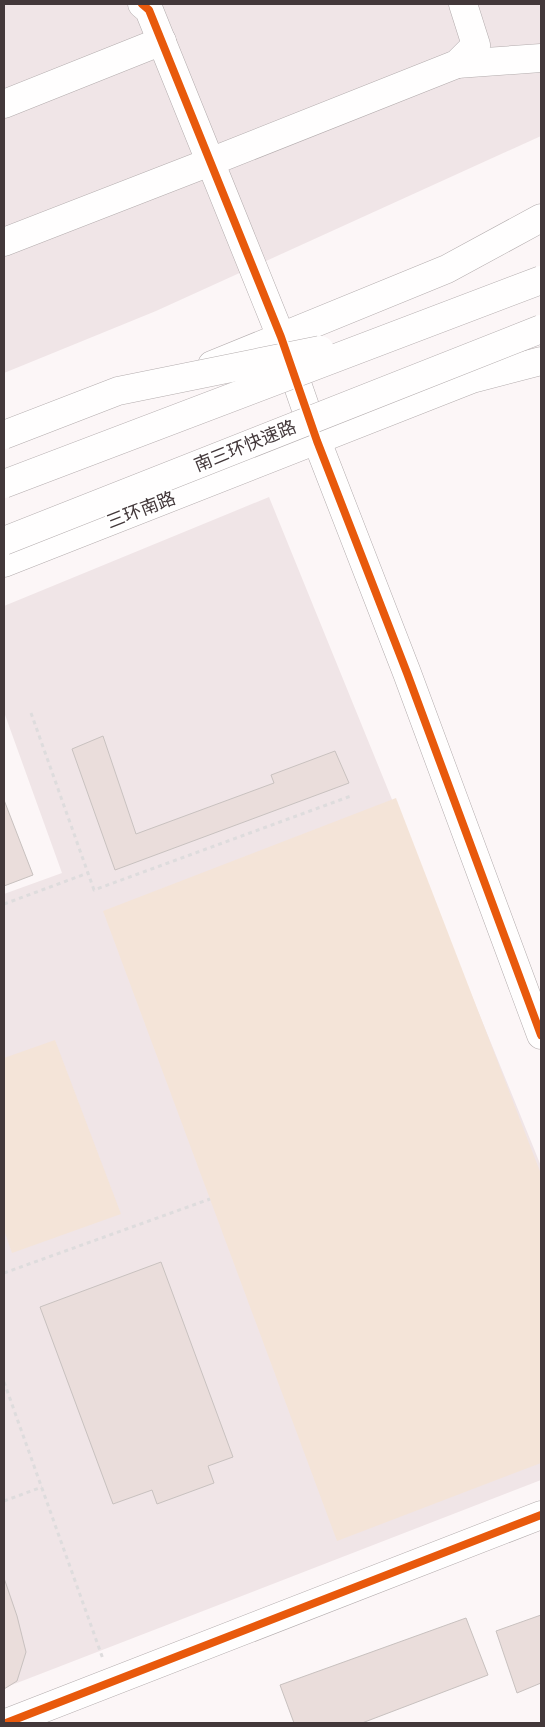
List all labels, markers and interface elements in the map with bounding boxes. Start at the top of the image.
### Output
street label: 南三环快速路 [191,416,299,476]
street label: 三环南路 [104,488,178,532]

